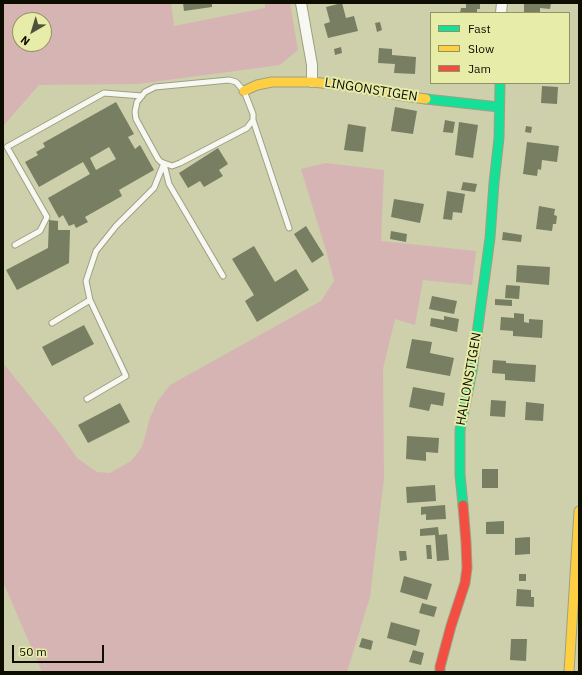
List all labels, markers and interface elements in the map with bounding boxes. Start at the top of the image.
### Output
north arrow [12,12,52,52]
legend [430,12,570,84]
text: Fast [468,21,491,36]
text: N [18,33,33,49]
text: Slow [468,41,494,56]
text: Jam [468,61,491,76]
street label: LINGONSTIGEN [323,75,419,105]
street label: HALLONSTIGEN [453,331,485,427]
scale bar [14,637,106,663]
text: 50 m [19,644,47,659]

